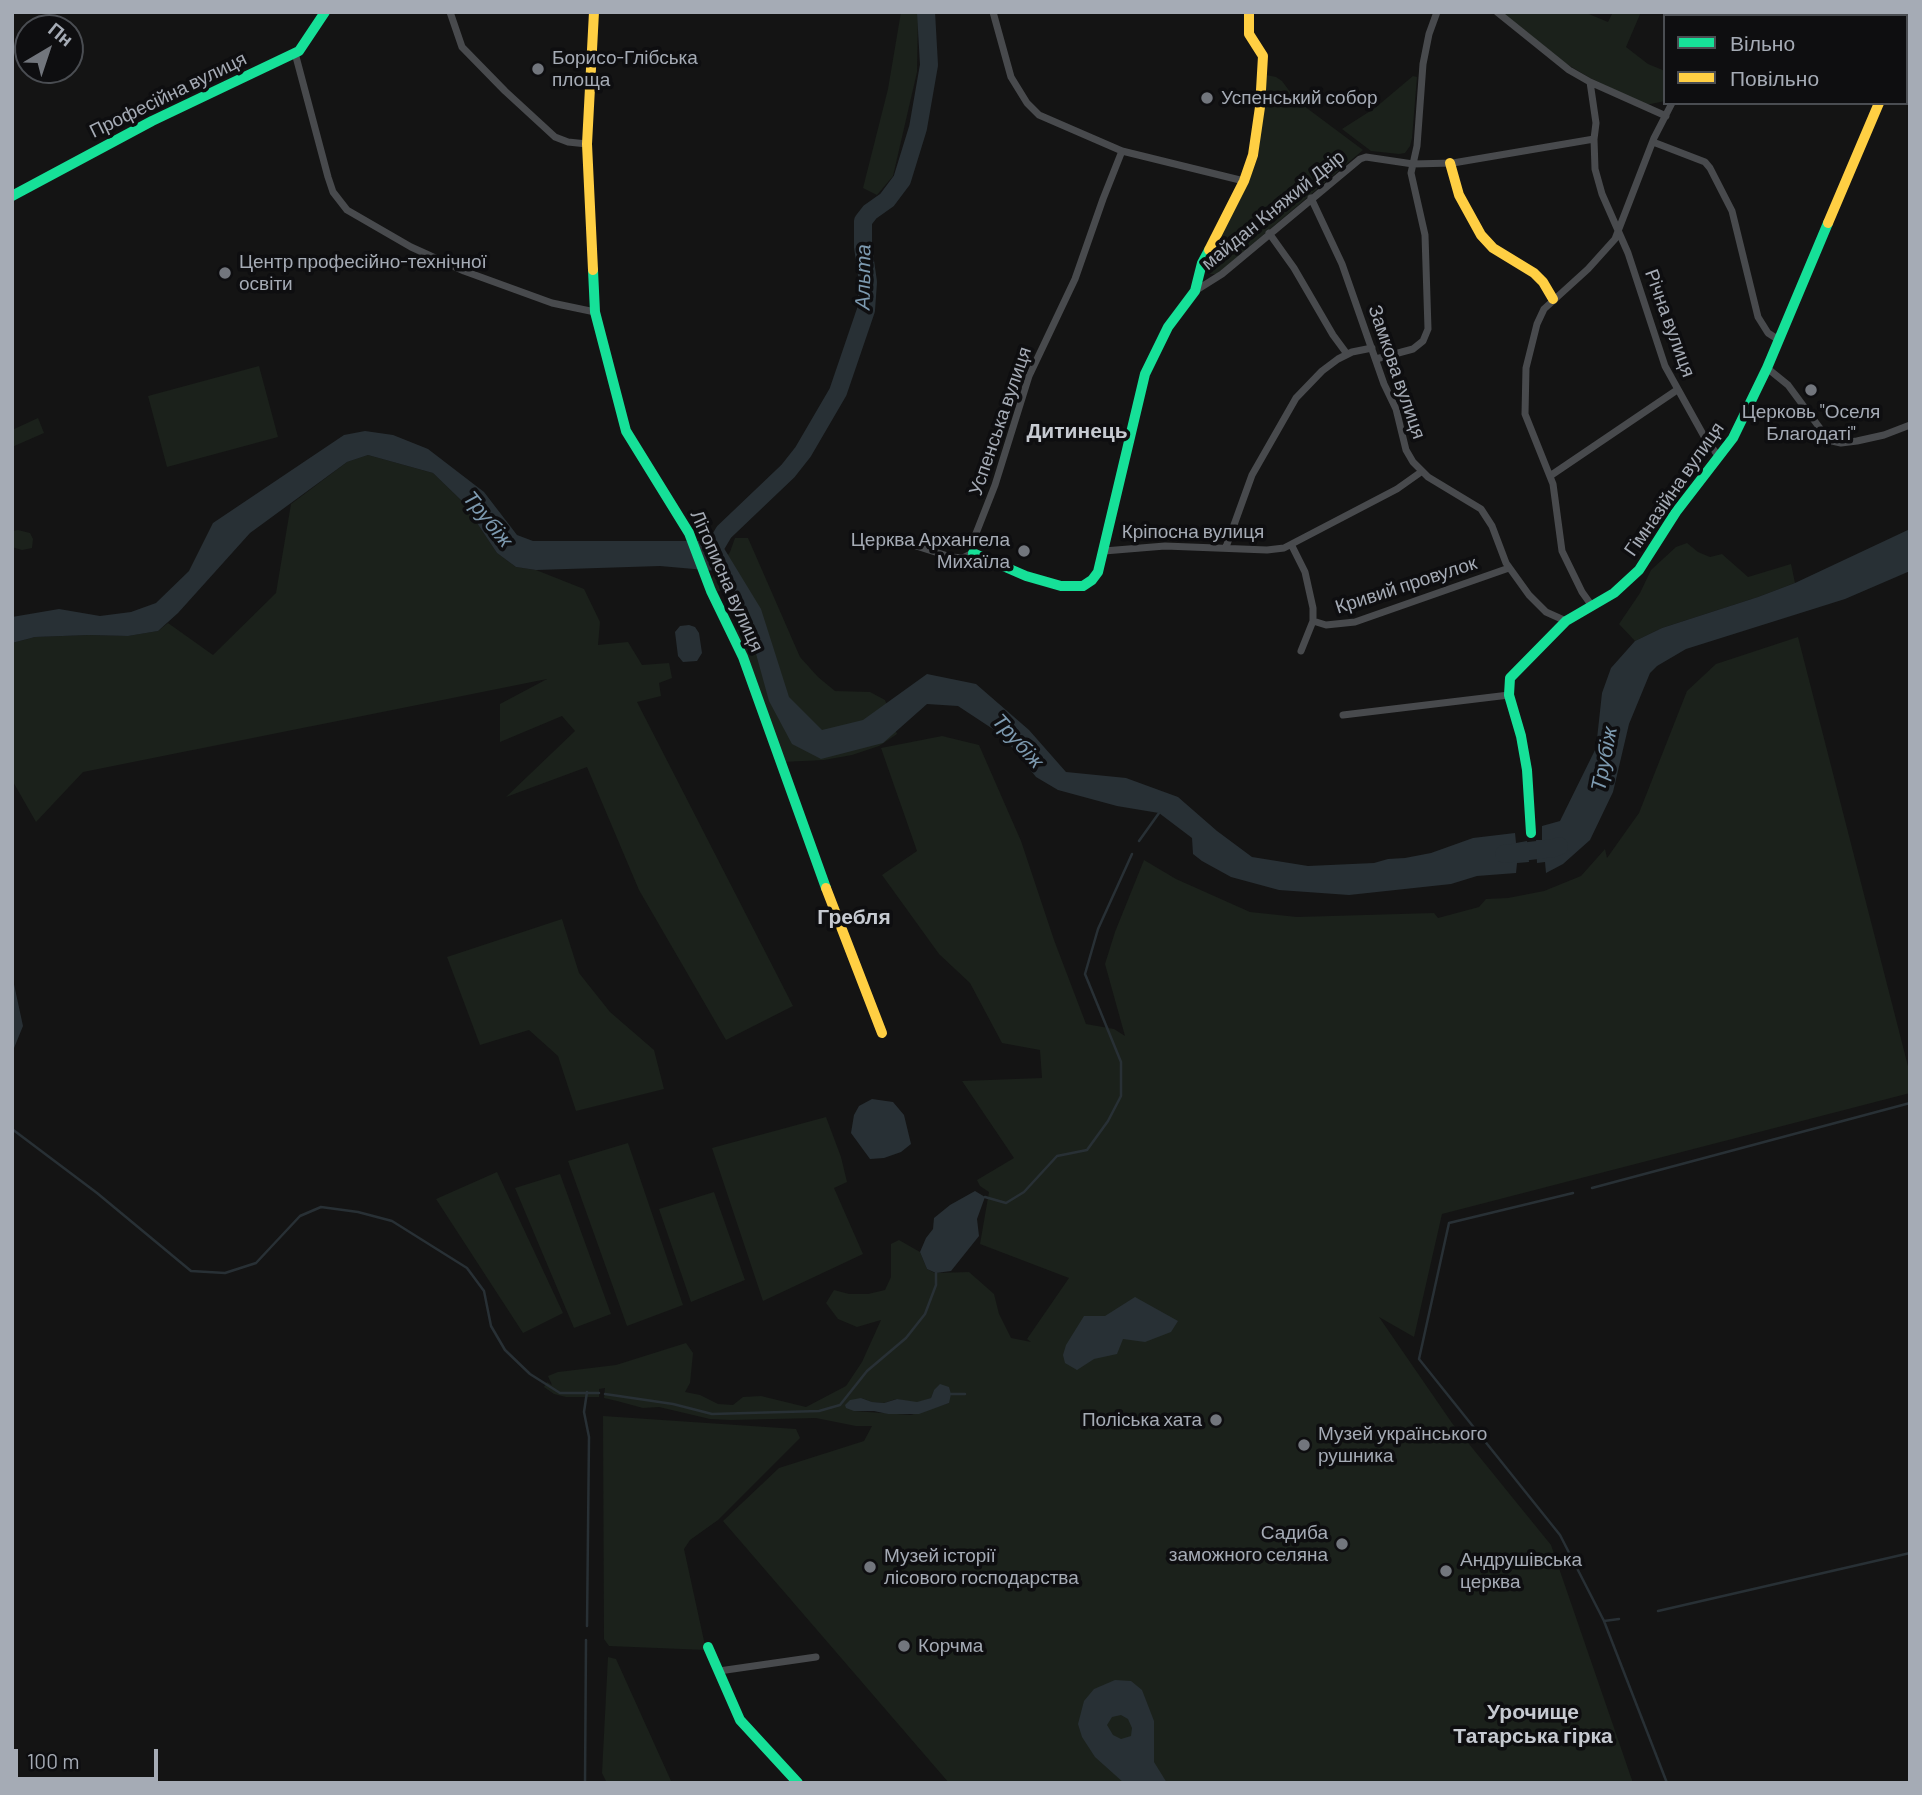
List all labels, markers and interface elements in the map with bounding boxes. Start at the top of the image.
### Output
north arrow [14,14,84,84]
legend [1663,14,1908,105]
text: Пн [44,17,78,51]
text: Вільно [1730,30,1795,55]
street label: Професійна вулиця [86,47,250,143]
place label: Борисо-Глібська площа [552,47,698,91]
marker: Борисо-Глібська площа [530,61,546,77]
text: Повільно [1730,65,1819,90]
place label: Успенський собор [1221,87,1378,109]
marker: Успенський собор [1199,90,1215,106]
street label: майдан Княжий Двір [1197,145,1349,275]
water label: Альта [850,244,876,310]
place label: Центр професійно-технічної освіти [239,251,487,295]
marker: Центр професійно-технічної освіти [217,265,233,281]
street label: Річна вулиця [1640,266,1700,380]
street label: Замкова вулиця [1363,302,1431,442]
street label: Успенська вулиця [964,344,1036,498]
marker: Церковь "Оселя Благодаті" [1803,382,1819,398]
place label: Церковь "Оселя Благодаті" [1742,401,1880,445]
district label: Дитинець [1026,418,1128,444]
street label: Гімназійна вулиця [1619,418,1729,560]
water label: Трубіж [458,486,518,552]
street label: Літописна вулиця [686,507,768,655]
street label: Кріпосна вулиця [1122,521,1264,543]
place label: Церква Архангела Михаїла [851,529,1010,573]
marker: Церква Архангела Михаїла [1016,543,1032,559]
street label: Кривий провулок [1332,551,1480,619]
water label: Трубіж [987,708,1049,774]
water label: Трубіж [1585,725,1623,793]
district label: Гребля [817,904,891,930]
place label: Поліська хата [1082,1409,1202,1431]
marker: Поліська хата [1208,1412,1224,1428]
place label: Музей українського рушника [1318,1423,1487,1467]
marker: Музей українського рушника [1296,1437,1312,1453]
place label: Садиба заможного селяна [1169,1522,1328,1566]
marker: Садиба заможного селяна [1334,1536,1350,1552]
place label: Музей історії лісового господарства [884,1545,1079,1589]
place label: Андрушівська церква [1460,1549,1582,1593]
marker: Музей історії лісового господарства [862,1559,878,1575]
marker: Андрушівська церква [1438,1563,1454,1579]
place label: Корчма [918,1635,983,1657]
marker: Корчма [896,1638,912,1654]
district label: Урочище Татарська гірка [1453,1699,1613,1749]
scale bar [18,1736,161,1780]
text: 100 m [27,1748,80,1773]

